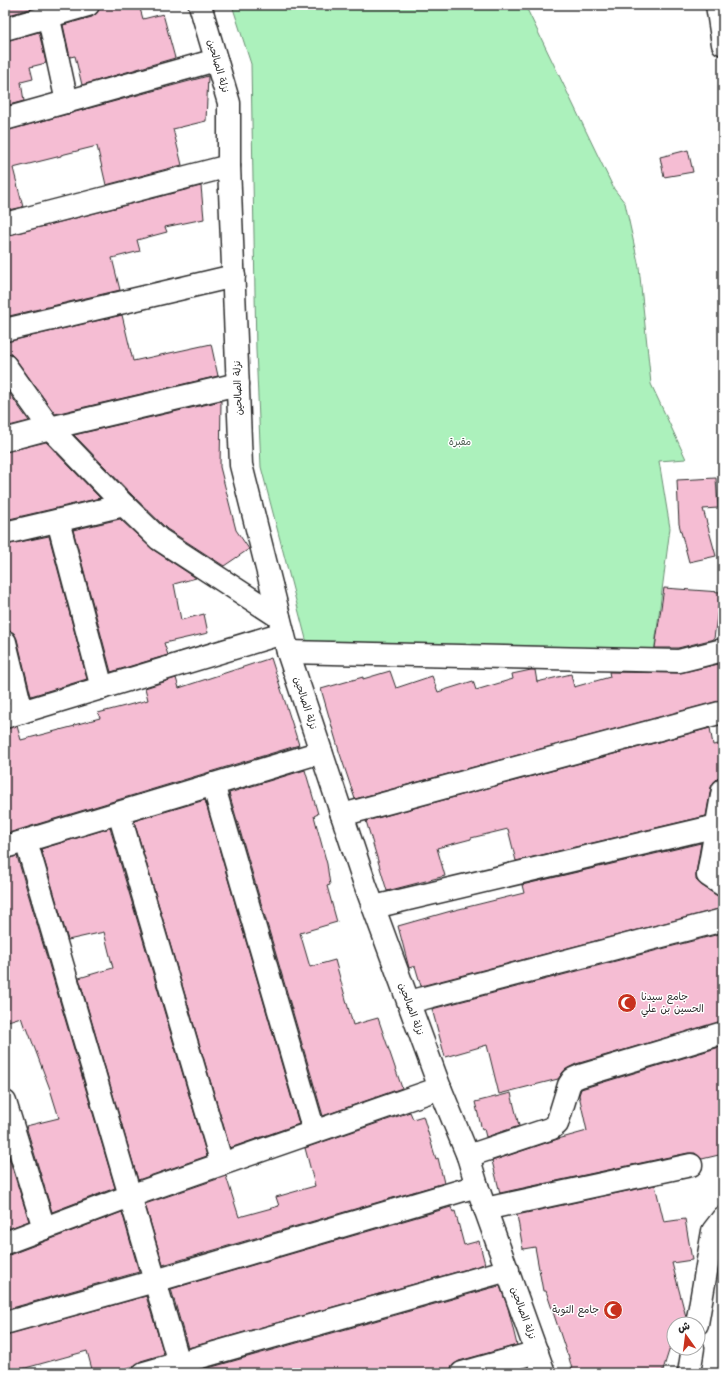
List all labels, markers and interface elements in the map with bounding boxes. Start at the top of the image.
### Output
street label: نزلة الصالحين [203,37,233,95]
street label: نزلة الصالحين [229,360,247,416]
park label: مقبرة [449,434,471,450]
street label: نزلة الصالحين [289,674,321,732]
street label: نزلة الصالحين [394,981,428,1038]
place label: جامع سيدنا الحسين بن علي [641,989,704,1018]
mosque icon: جامع سيدنا الحسين بن علي [616,992,638,1014]
street label: نزلة الصالحين [506,1285,540,1342]
mosque icon: جامع التوبة [602,1299,624,1321]
place label: جامع التوبة [552,1302,599,1318]
north arrow [666,1316,706,1356]
text: ش [676,1317,692,1337]

